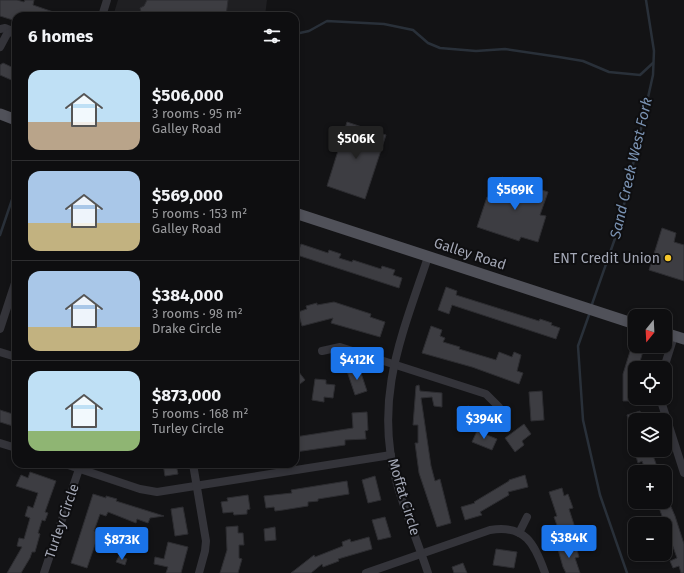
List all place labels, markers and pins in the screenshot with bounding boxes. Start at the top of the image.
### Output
pin: $506K [328,126,384,160]
pin: $569K [487,177,543,211]
place label: ENT Credit Union [553,250,660,267]
marker: ENT Credit Union [663,253,673,263]
pin: $412K [329,347,385,381]
pin: $394K [456,406,512,440]
pin: $384K [541,525,597,559]
pin: $873K [94,527,150,561]

